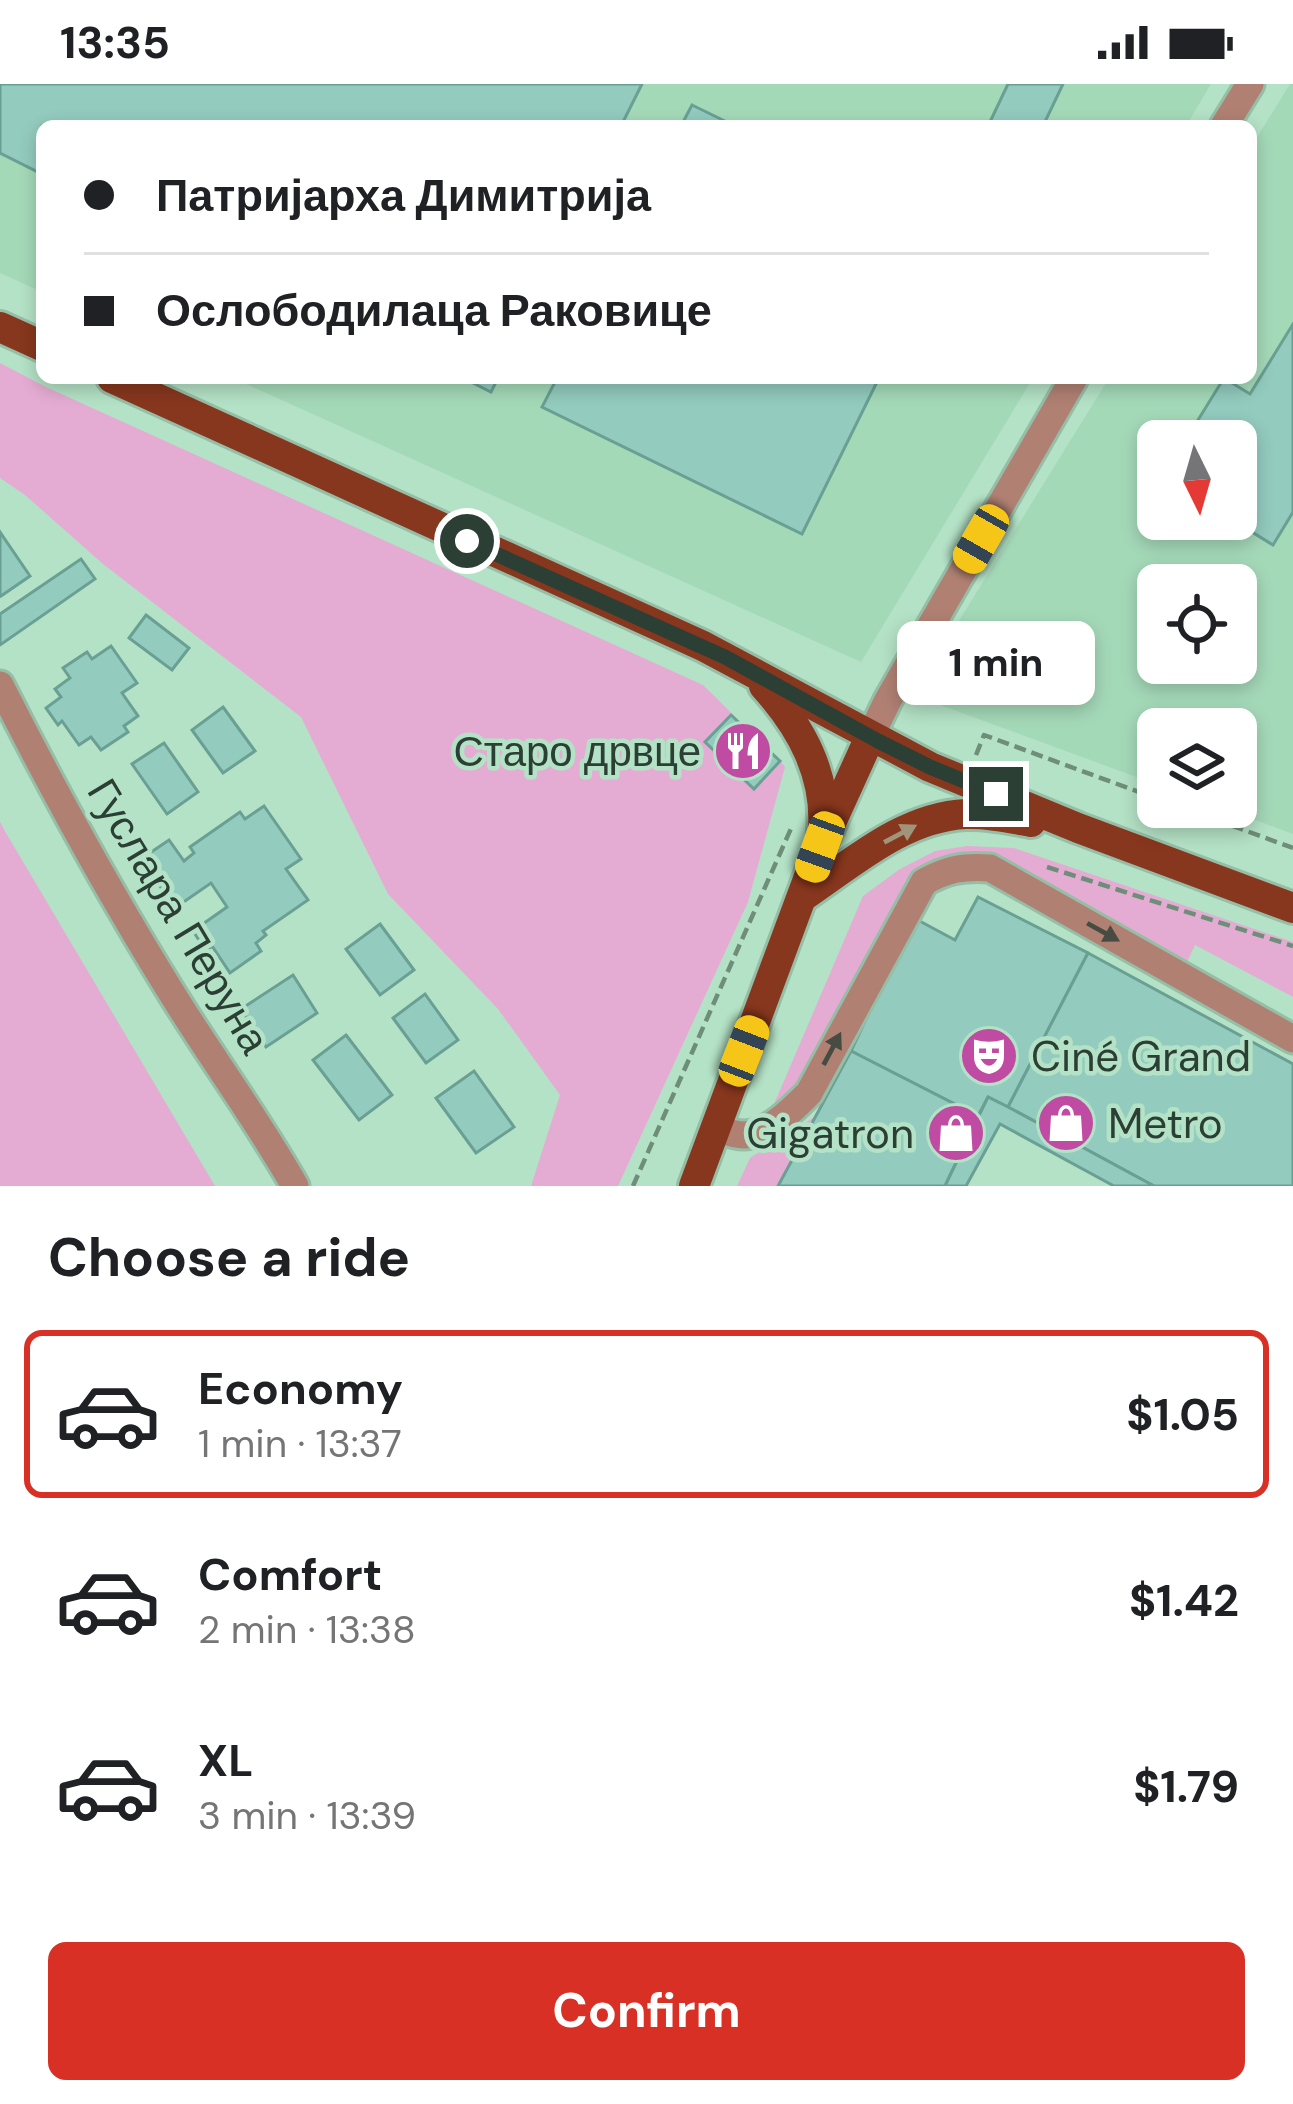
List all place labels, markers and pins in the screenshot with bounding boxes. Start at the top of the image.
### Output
restaurant icon: Старо дрвце [712,720,774,782]
place label: Старо дрвце [454,724,701,779]
theatre icon: Ciné Grand [958,1025,1020,1087]
place label: Ciné Grand [1031,1029,1251,1084]
shop icon: Metro [1035,1092,1097,1154]
place label: Metro [1108,1096,1223,1151]
shop icon: Gigatron [925,1102,987,1164]
place label: Gigatron [746,1106,914,1161]

